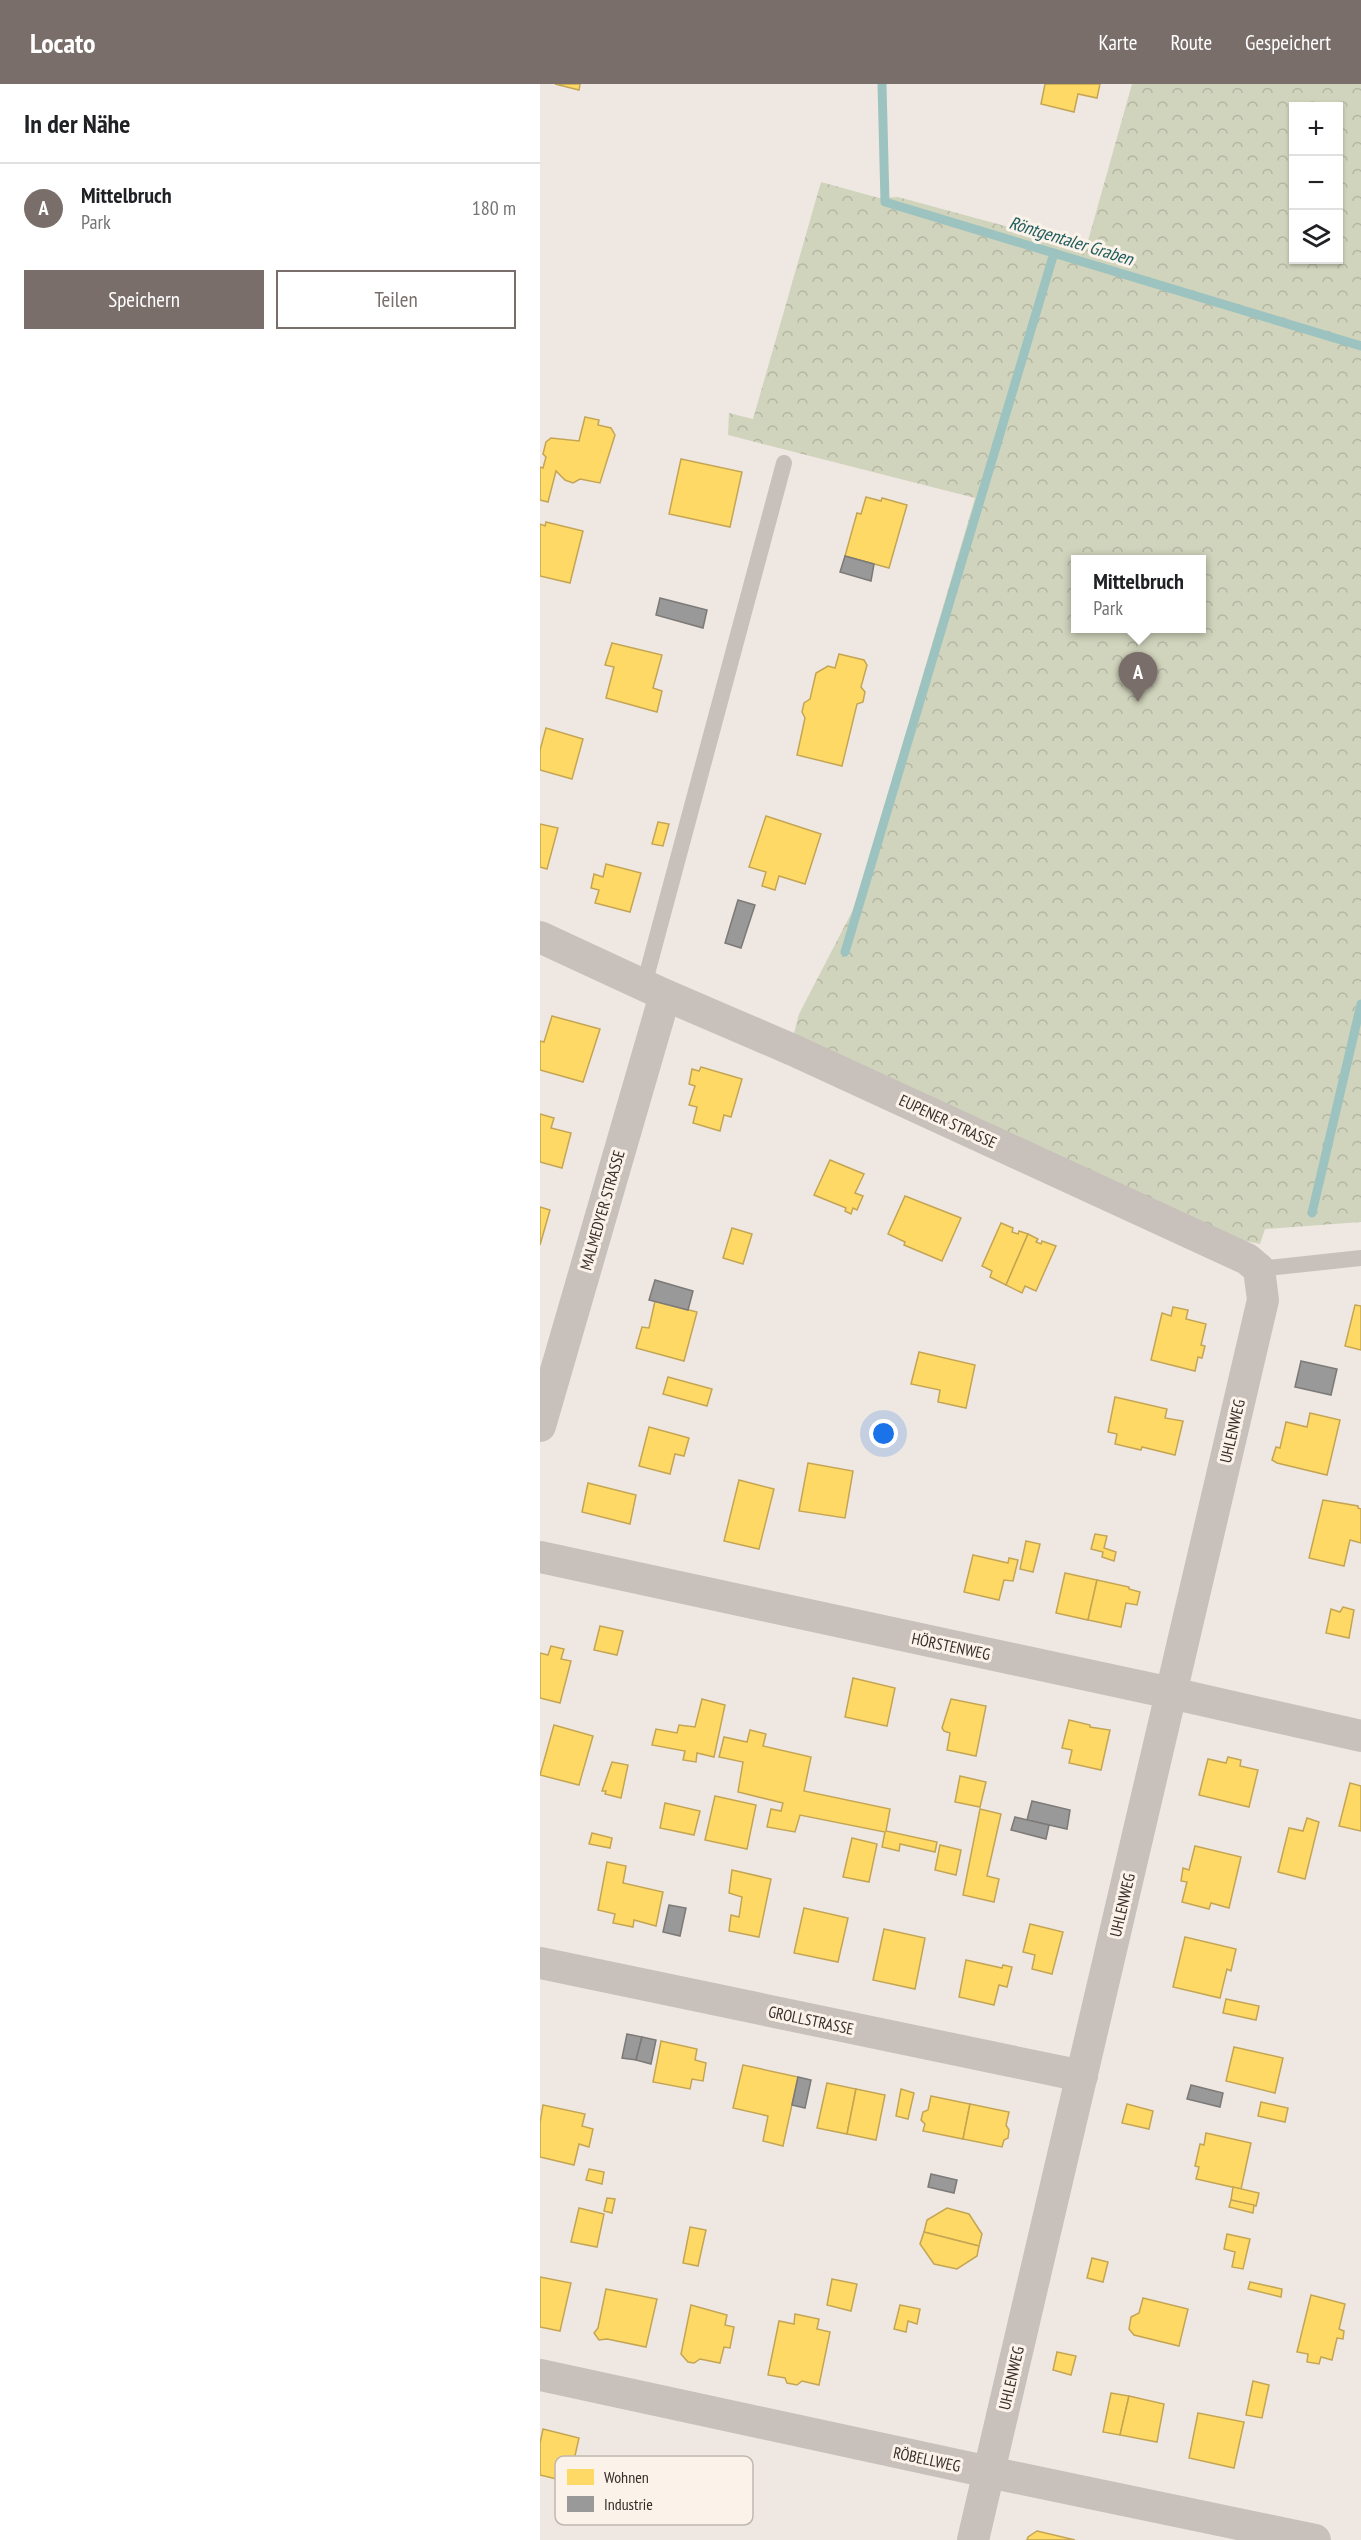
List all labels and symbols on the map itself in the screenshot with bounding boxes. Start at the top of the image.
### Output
water label: Röntgentaler Graben [1006,211,1137,271]
pin: A [1118,652,1158,702]
street label: EUPENER STRASSE [896,1090,1000,1152]
street label: MALMEDYER STRASSE [575,1148,629,1272]
street label: UHLENWEG [1215,1397,1249,1465]
your location [869,1419,898,1448]
street label: HÖRSTENWEG [910,1628,992,1664]
street label: UHLENWEG [1105,1871,1139,1939]
street label: GROLLSTRASSE [767,2001,856,2039]
street label: UHLENWEG [994,2344,1028,2412]
street label: RÖBELLWEG [892,2442,963,2476]
legend [555,2456,753,2525]
text: Wohnen [604,2467,649,2487]
text: Industrie [604,2494,653,2514]

